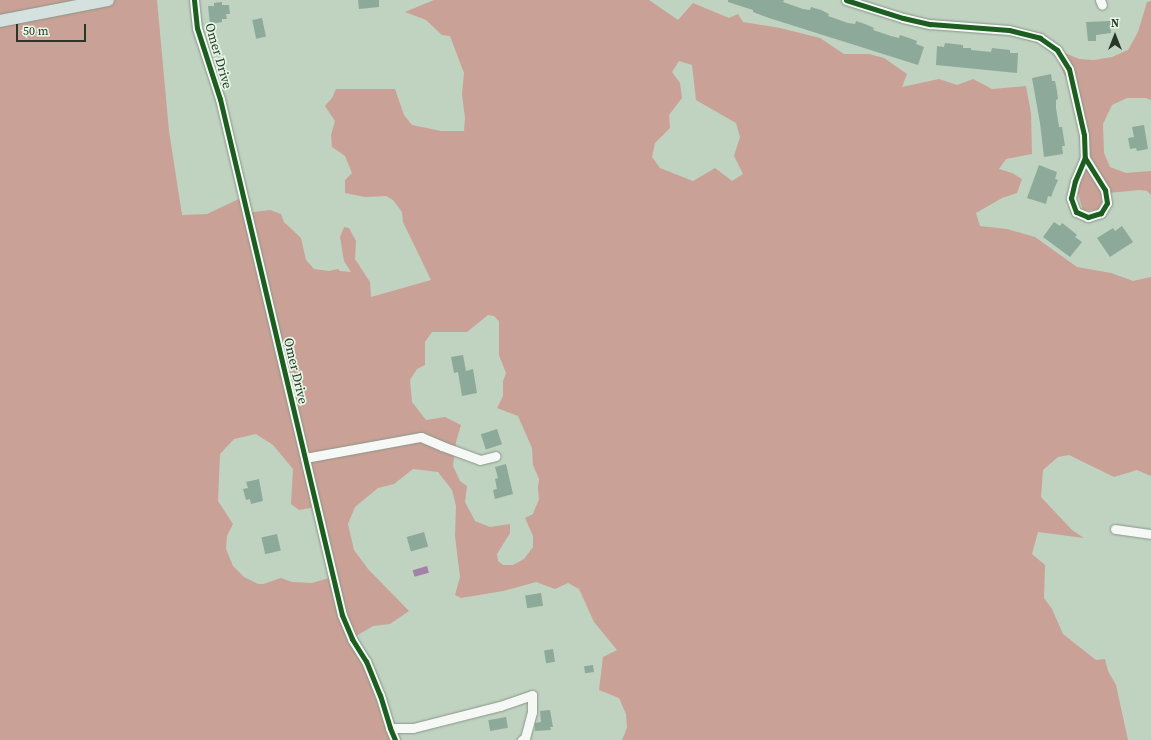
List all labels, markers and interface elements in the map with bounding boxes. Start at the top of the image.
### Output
scale bar [18,16,88,42]
north arrow [1095,16,1135,56]
text: N [1111,16,1119,31]
street label: Omer Drive [201,21,235,91]
text: 50 m [23,23,49,39]
street label: Omer Drive [280,336,310,406]

